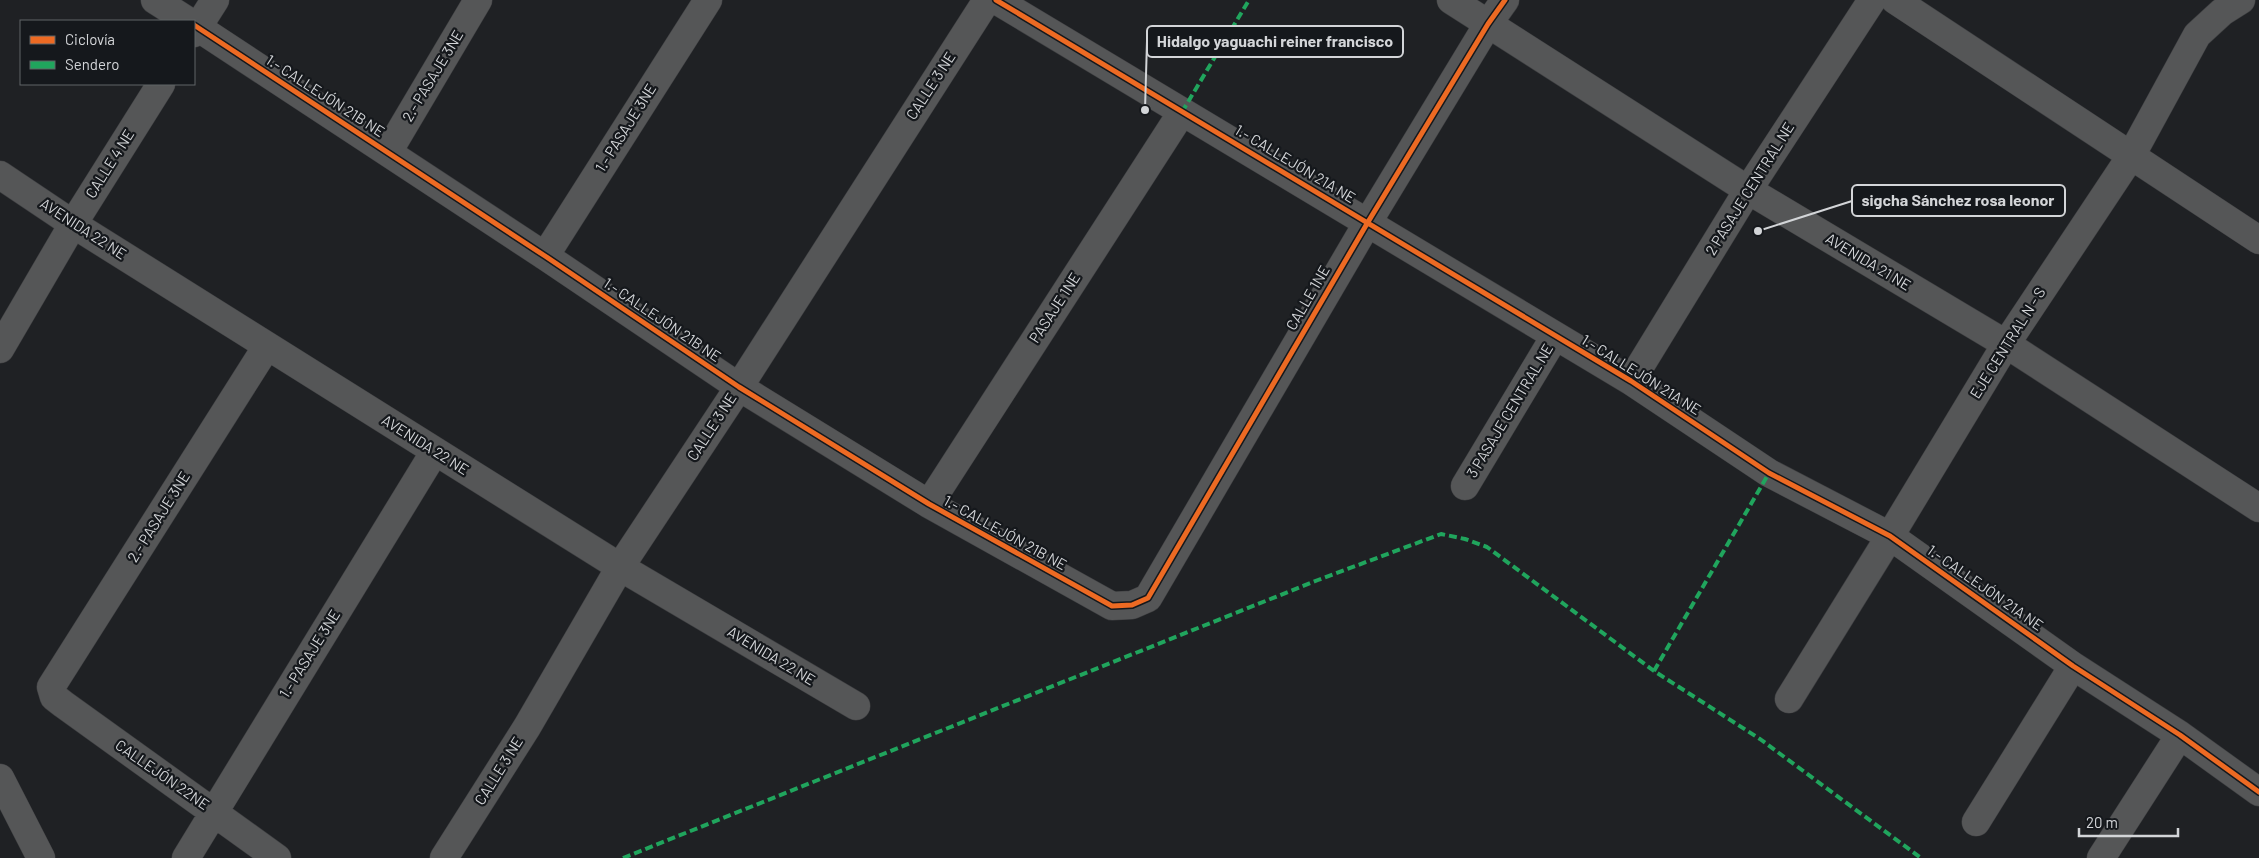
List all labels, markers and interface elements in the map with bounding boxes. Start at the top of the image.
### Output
legend [20,20,195,85]
street label: 2.- PASAJE 3NE [398,26,467,124]
callout: Hidalgo yaguachi reiner francisco [1147,26,1403,57]
text: Ciclovía [65,30,115,48]
text: Hidalgo yaguachi reiner francisco [1157,31,1393,50]
street label: CALLE 3 NE [902,48,959,123]
street label: 1.- CALLEJÓN 21B NE [263,50,388,140]
text: Sendero [65,55,119,73]
street label: 1.- PASAJE 3NE [591,80,659,175]
street label: 2 PASAJE CENTRAL NE [1701,119,1797,258]
street label: 1.- CALLEJÓN 21A NE [1232,120,1359,206]
street label: CALLE 4 NE [81,126,137,201]
callout: sigcha Sánchez rosa leonor [1852,185,2065,216]
text: sigcha Sánchez rosa leonor [1862,190,2054,209]
street label: AVENIDA 22 NE [37,194,130,263]
street label: AVENIDA 21 NE [1823,229,1914,294]
street label: CALLE 1NE [1281,262,1333,333]
street label: PASAJE 1NE [1025,269,1084,346]
street label: 1.- CALLEJÓN 21B NE [600,273,725,365]
street label: EJE CENTRAL N - S [1966,283,2049,401]
street label: 1.- CALLEJÓN 21A NE [1578,330,1705,418]
street label: 3 PASAJE CENTRAL NE [1462,340,1556,481]
street label: CALLE 3 NE [683,389,740,464]
street label: AVENIDA 22 NE [379,410,472,478]
street label: 2.- PASAJE 3NE [123,468,193,565]
street label: 1.- CALLEJÓN 21B NE [941,491,1070,573]
street label: 1.- CALLEJÓN 21A NE [1924,540,2047,634]
street label: 1.- PASAJE 3NE [275,606,343,701]
street label: AVENIDA 22 NE [724,622,819,688]
street label: CALLE 3 NE [470,733,526,808]
street label: CALLEJÓN 22NE [112,735,213,813]
scale bar [2079,806,2178,838]
text: 20 m [2086,813,2118,831]

